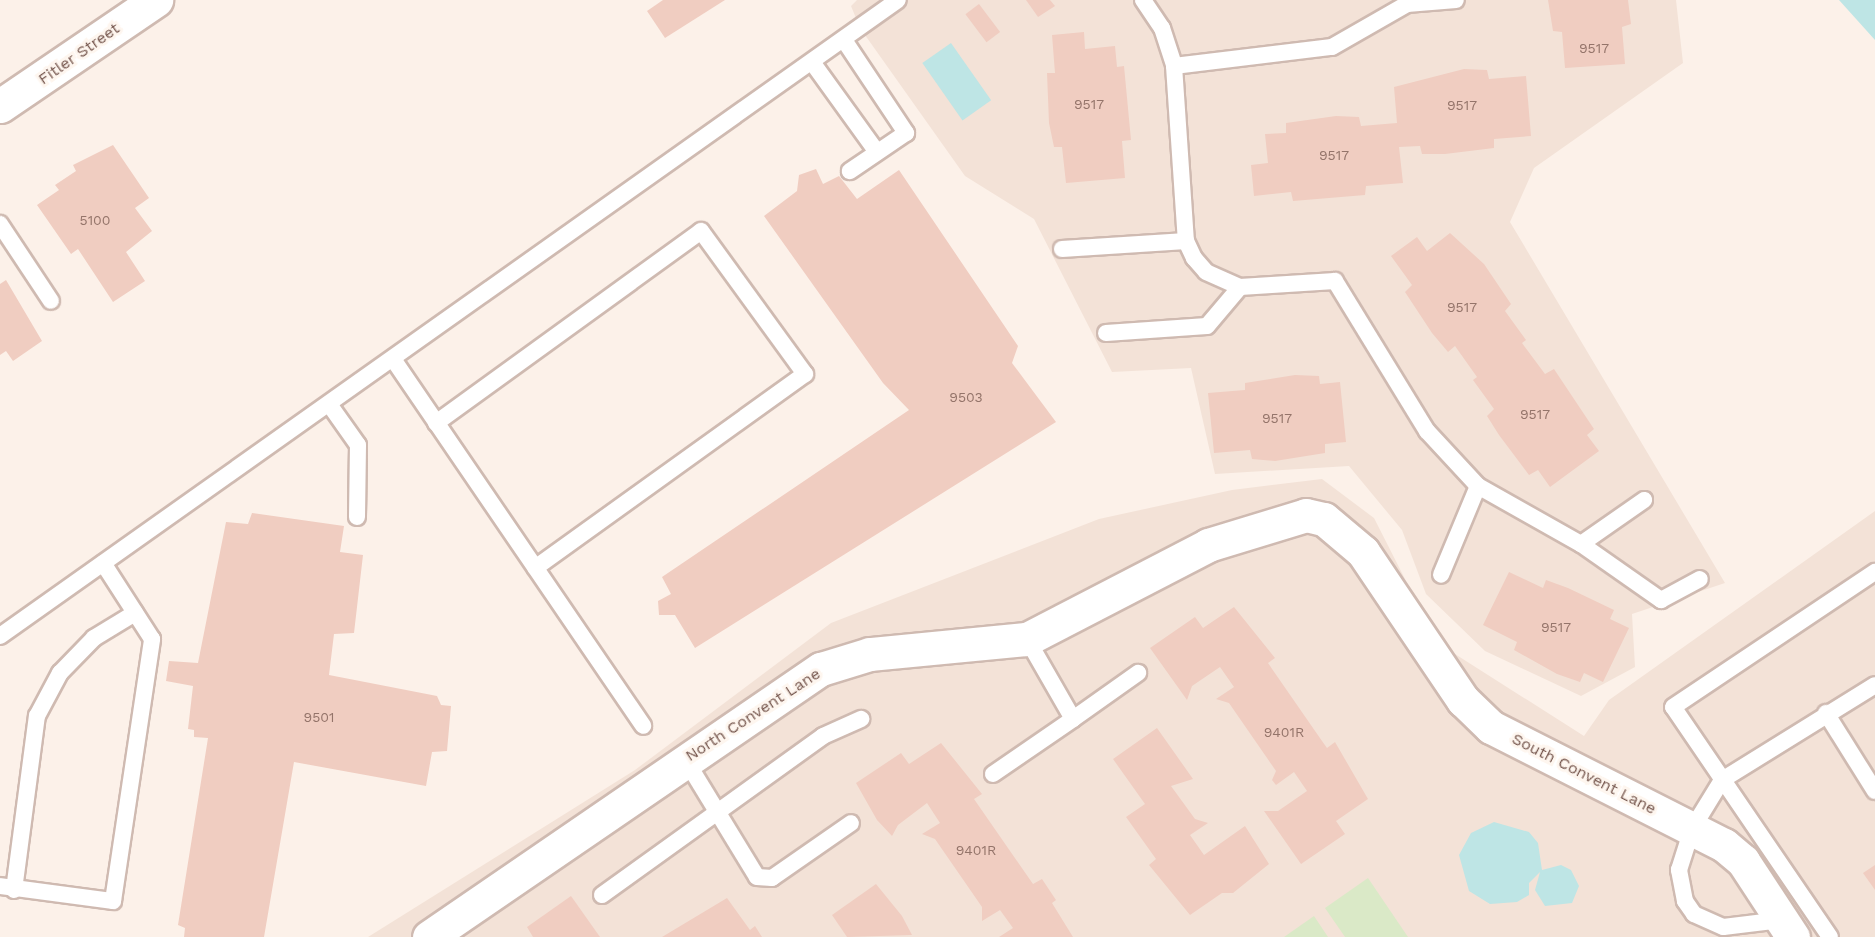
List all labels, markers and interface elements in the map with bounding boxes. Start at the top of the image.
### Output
street label: Fitler Street [35,19,123,89]
house number: 9517 [1579,40,1609,56]
house number: 9517 [1074,96,1104,112]
house number: 9517 [1447,97,1477,113]
house number: 9517 [1319,147,1349,163]
house number: 5100 [79,212,111,228]
house number: 9517 [1447,299,1477,315]
house number: 9503 [949,389,983,405]
house number: 9517 [1520,406,1550,422]
house number: 9517 [1262,410,1292,426]
house number: 9517 [1541,619,1571,635]
street label: North Convent Lane [682,664,824,766]
house number: 9501 [304,709,334,725]
house number: 9401R [1264,724,1304,740]
street label: South Convent Lane [1509,729,1659,819]
house number: 9401R [956,842,996,858]

